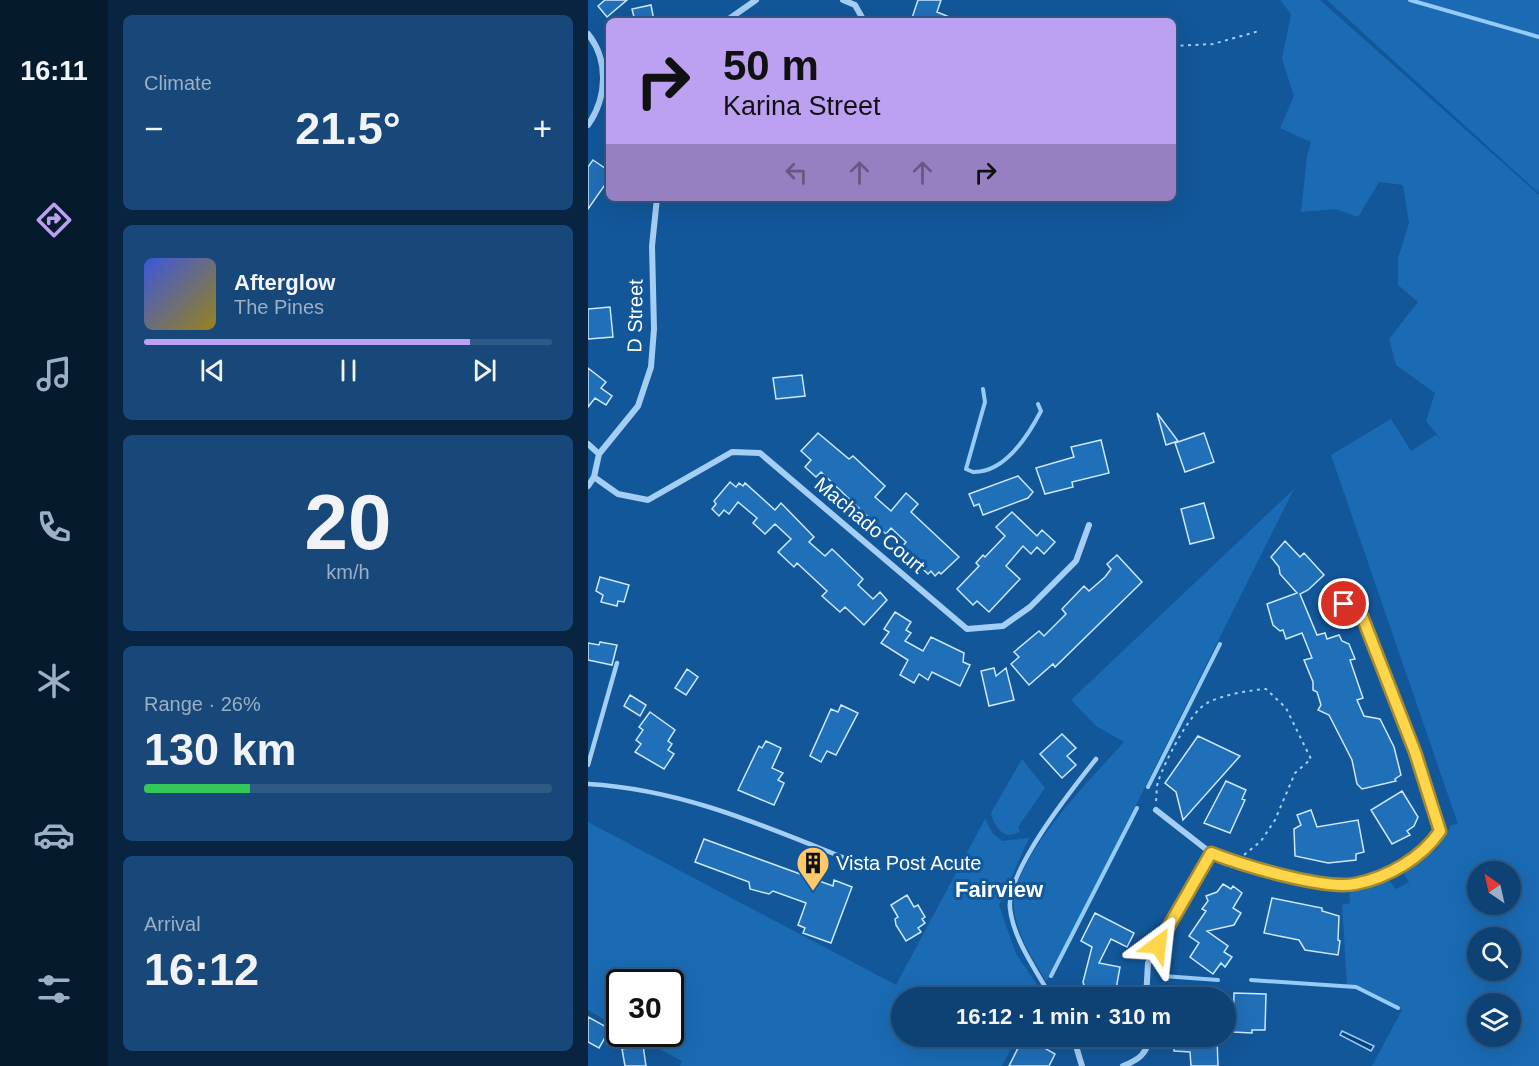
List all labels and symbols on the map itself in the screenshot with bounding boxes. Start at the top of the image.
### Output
street label: D Street [623,279,647,353]
street label: Machado Court [811,473,930,578]
pin [1318,578,1369,629]
building icon: Vista Post Acute [795,845,831,892]
place label: Vista Post Acute [836,852,981,874]
north arrow [1467,861,1521,915]
district label: Fairview [955,877,1044,902]
position arrow [1126,913,1190,977]
speed limit sign: 30 [606,969,684,1047]

